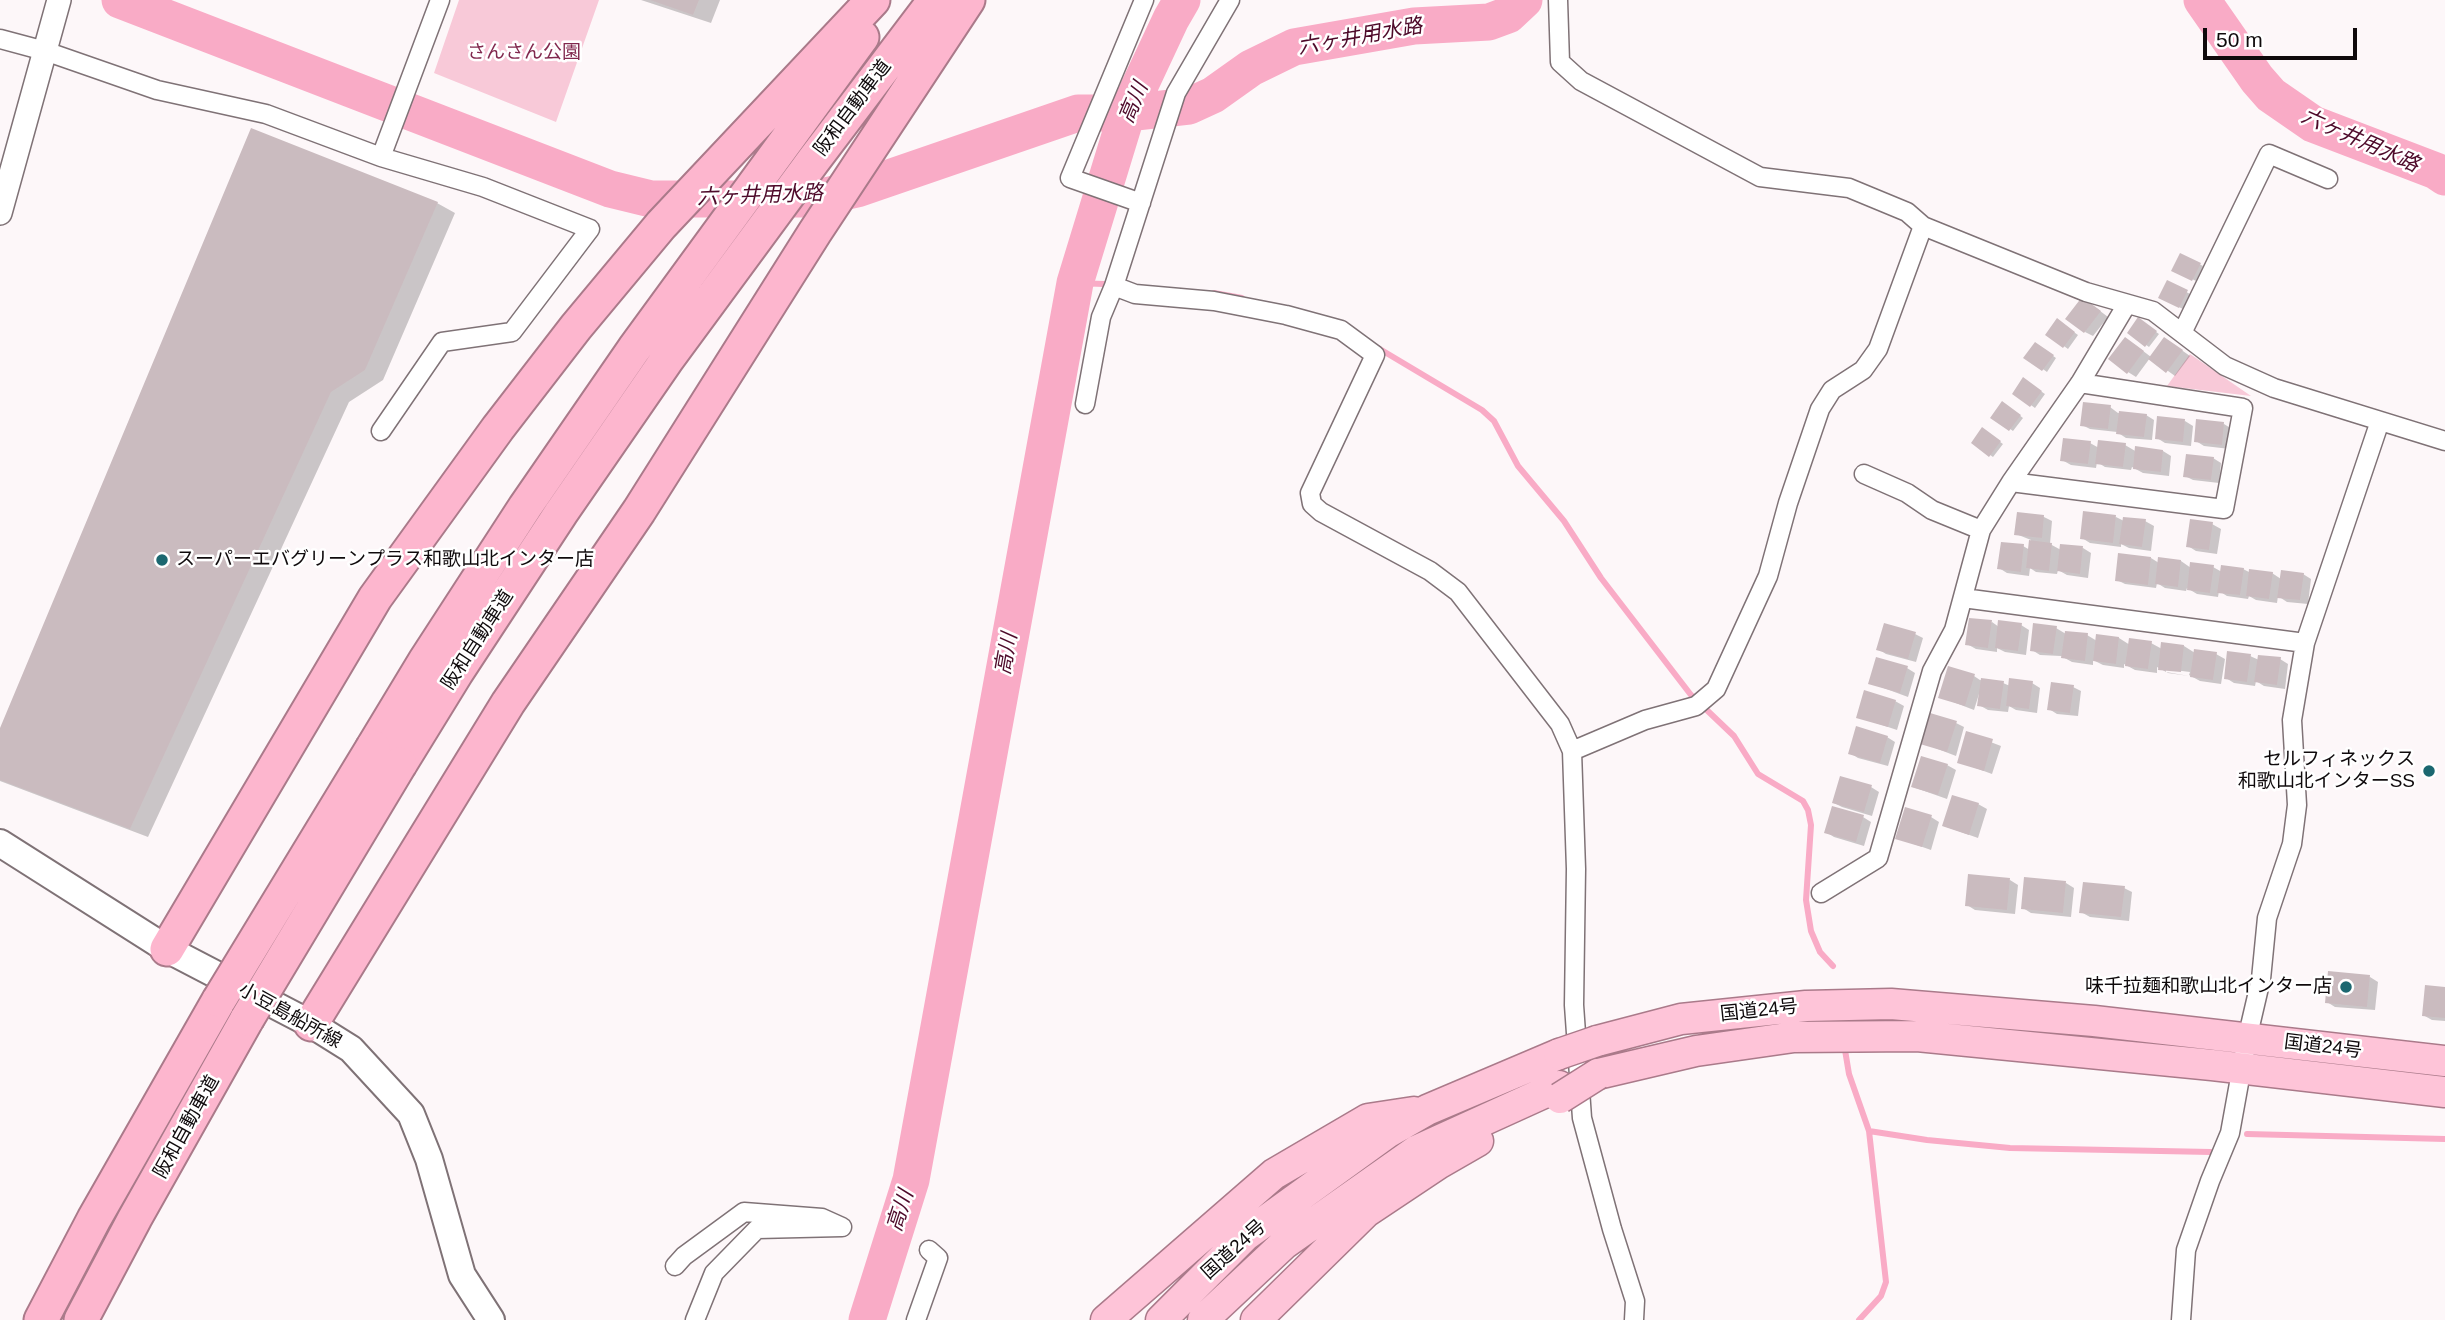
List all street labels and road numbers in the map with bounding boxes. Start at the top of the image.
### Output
street label: 阪和自動車道 [810,56,896,160]
street label: 阪和自動車道 [437,586,519,694]
street label: 小豆島船所線 [235,978,345,1054]
street label: 国道24号 [1719,996,1799,1026]
street label: 国道24号 [2283,1031,2363,1063]
street label: 阪和自動車道 [149,1072,225,1182]
street label: 国道24号 [1197,1215,1271,1285]

